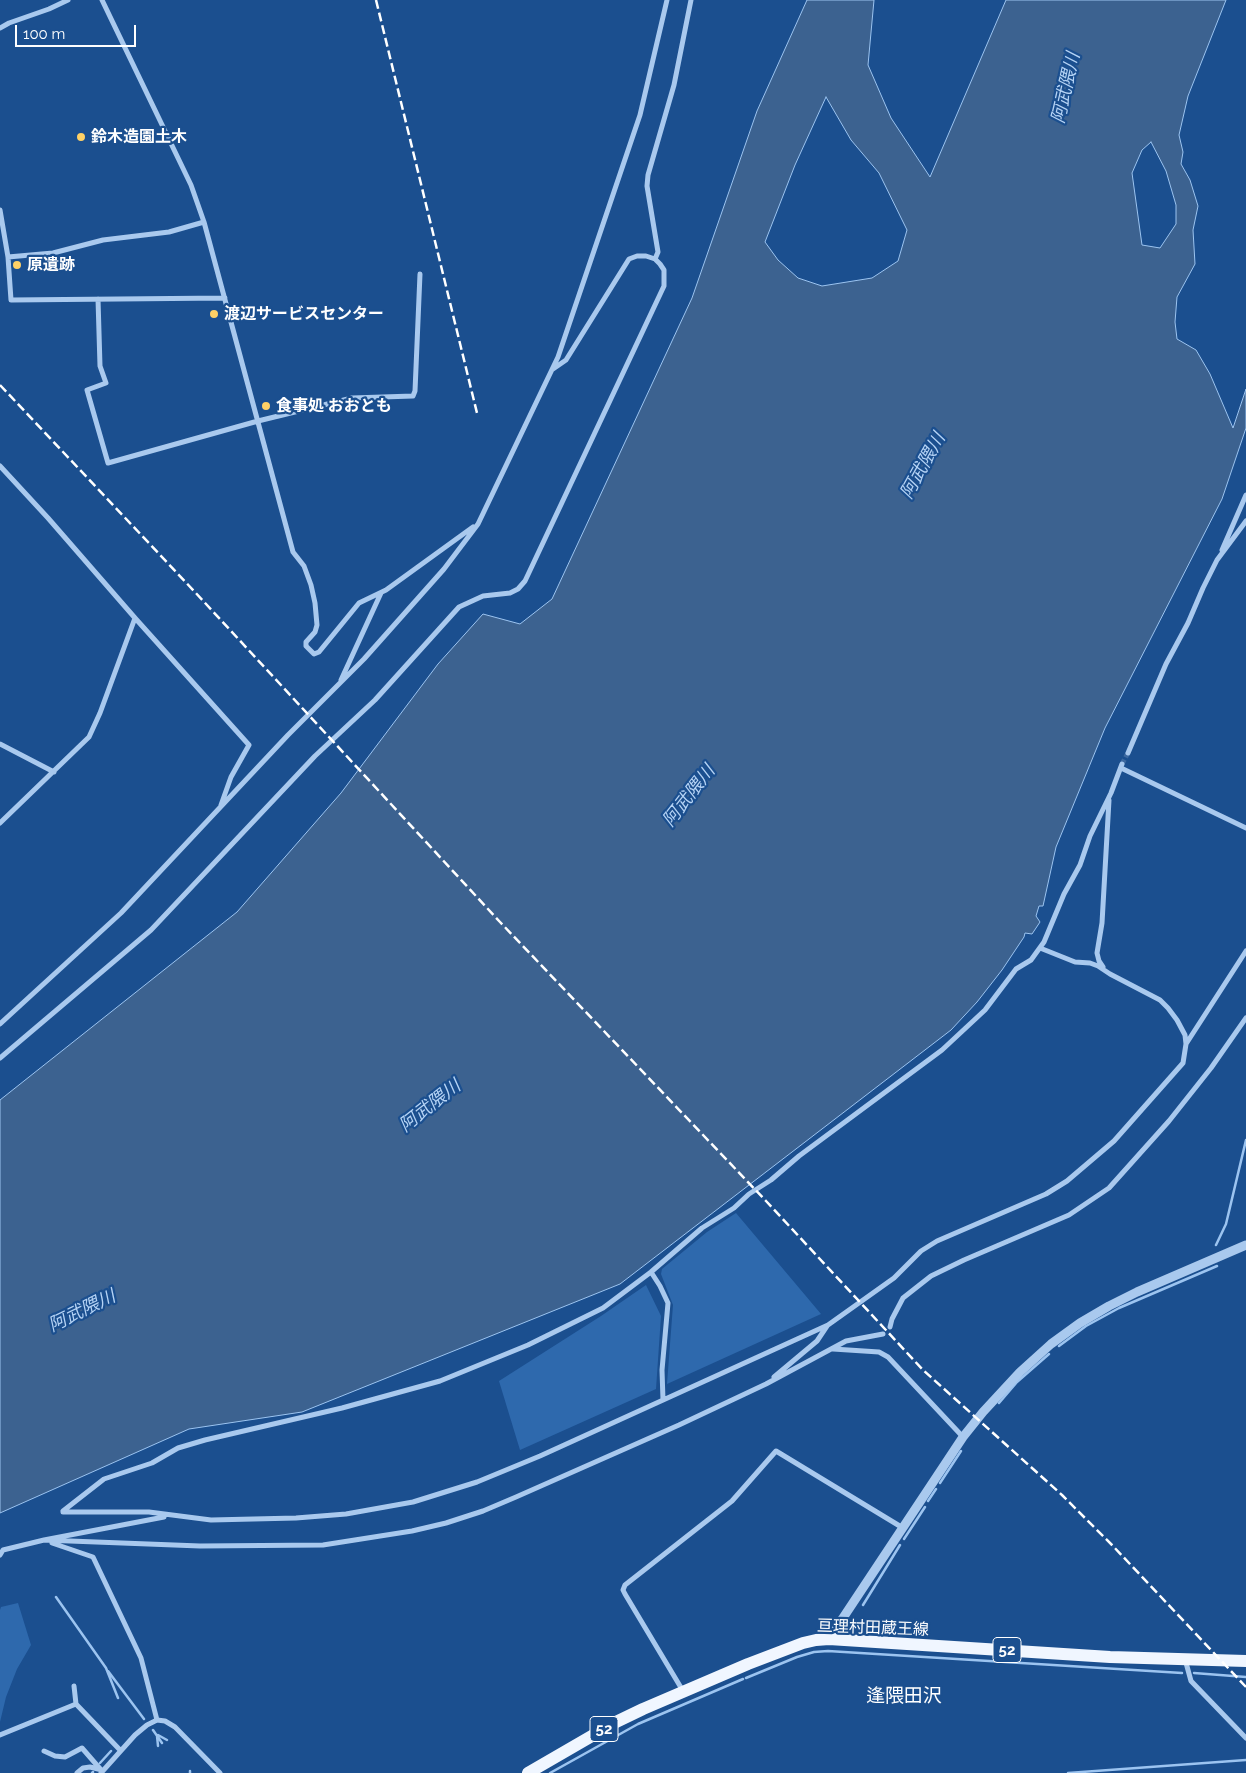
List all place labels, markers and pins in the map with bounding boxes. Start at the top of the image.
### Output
place label: 鈴木造園土木 [91,127,187,147]
marker: 鈴木造園土木 [75,131,87,143]
place label: 原遺跡 [27,255,75,275]
marker: 原遺跡 [11,259,23,271]
place label: 渡辺サービスセンター [224,304,384,324]
marker: 渡辺サービスセンター [208,308,220,320]
place label: 食事処 おおとも [276,396,392,416]
marker: 食事処 おおとも [260,400,272,412]

